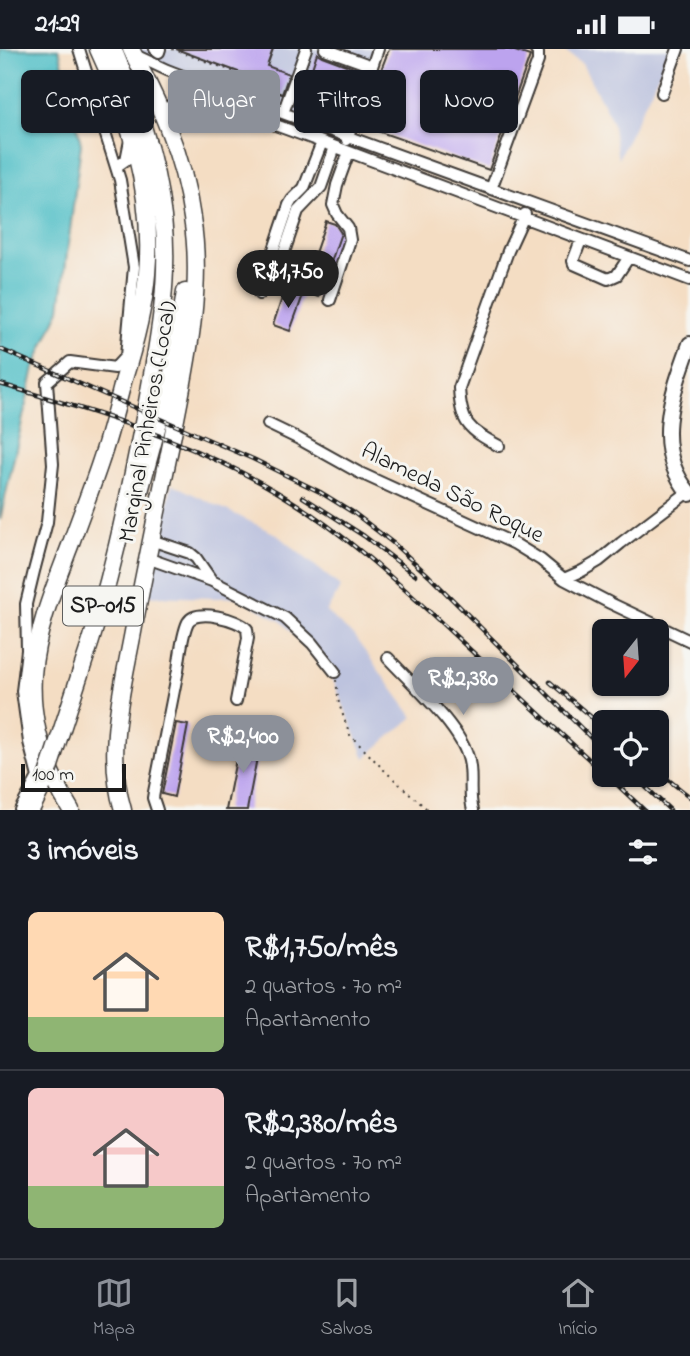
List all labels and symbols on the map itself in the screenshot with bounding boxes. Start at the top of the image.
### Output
pin: R$1,750 [223,251,353,310]
street label: Marginal Pinheiros (Local) [111,299,187,545]
street label: Alameda São Roque [355,434,550,554]
road number: SP-015 [63,587,143,625]
north arrow [592,619,668,697]
pin: R$2,380 [398,657,528,717]
pin: R$2,400 [178,715,308,775]
scale bar [21,761,126,793]

